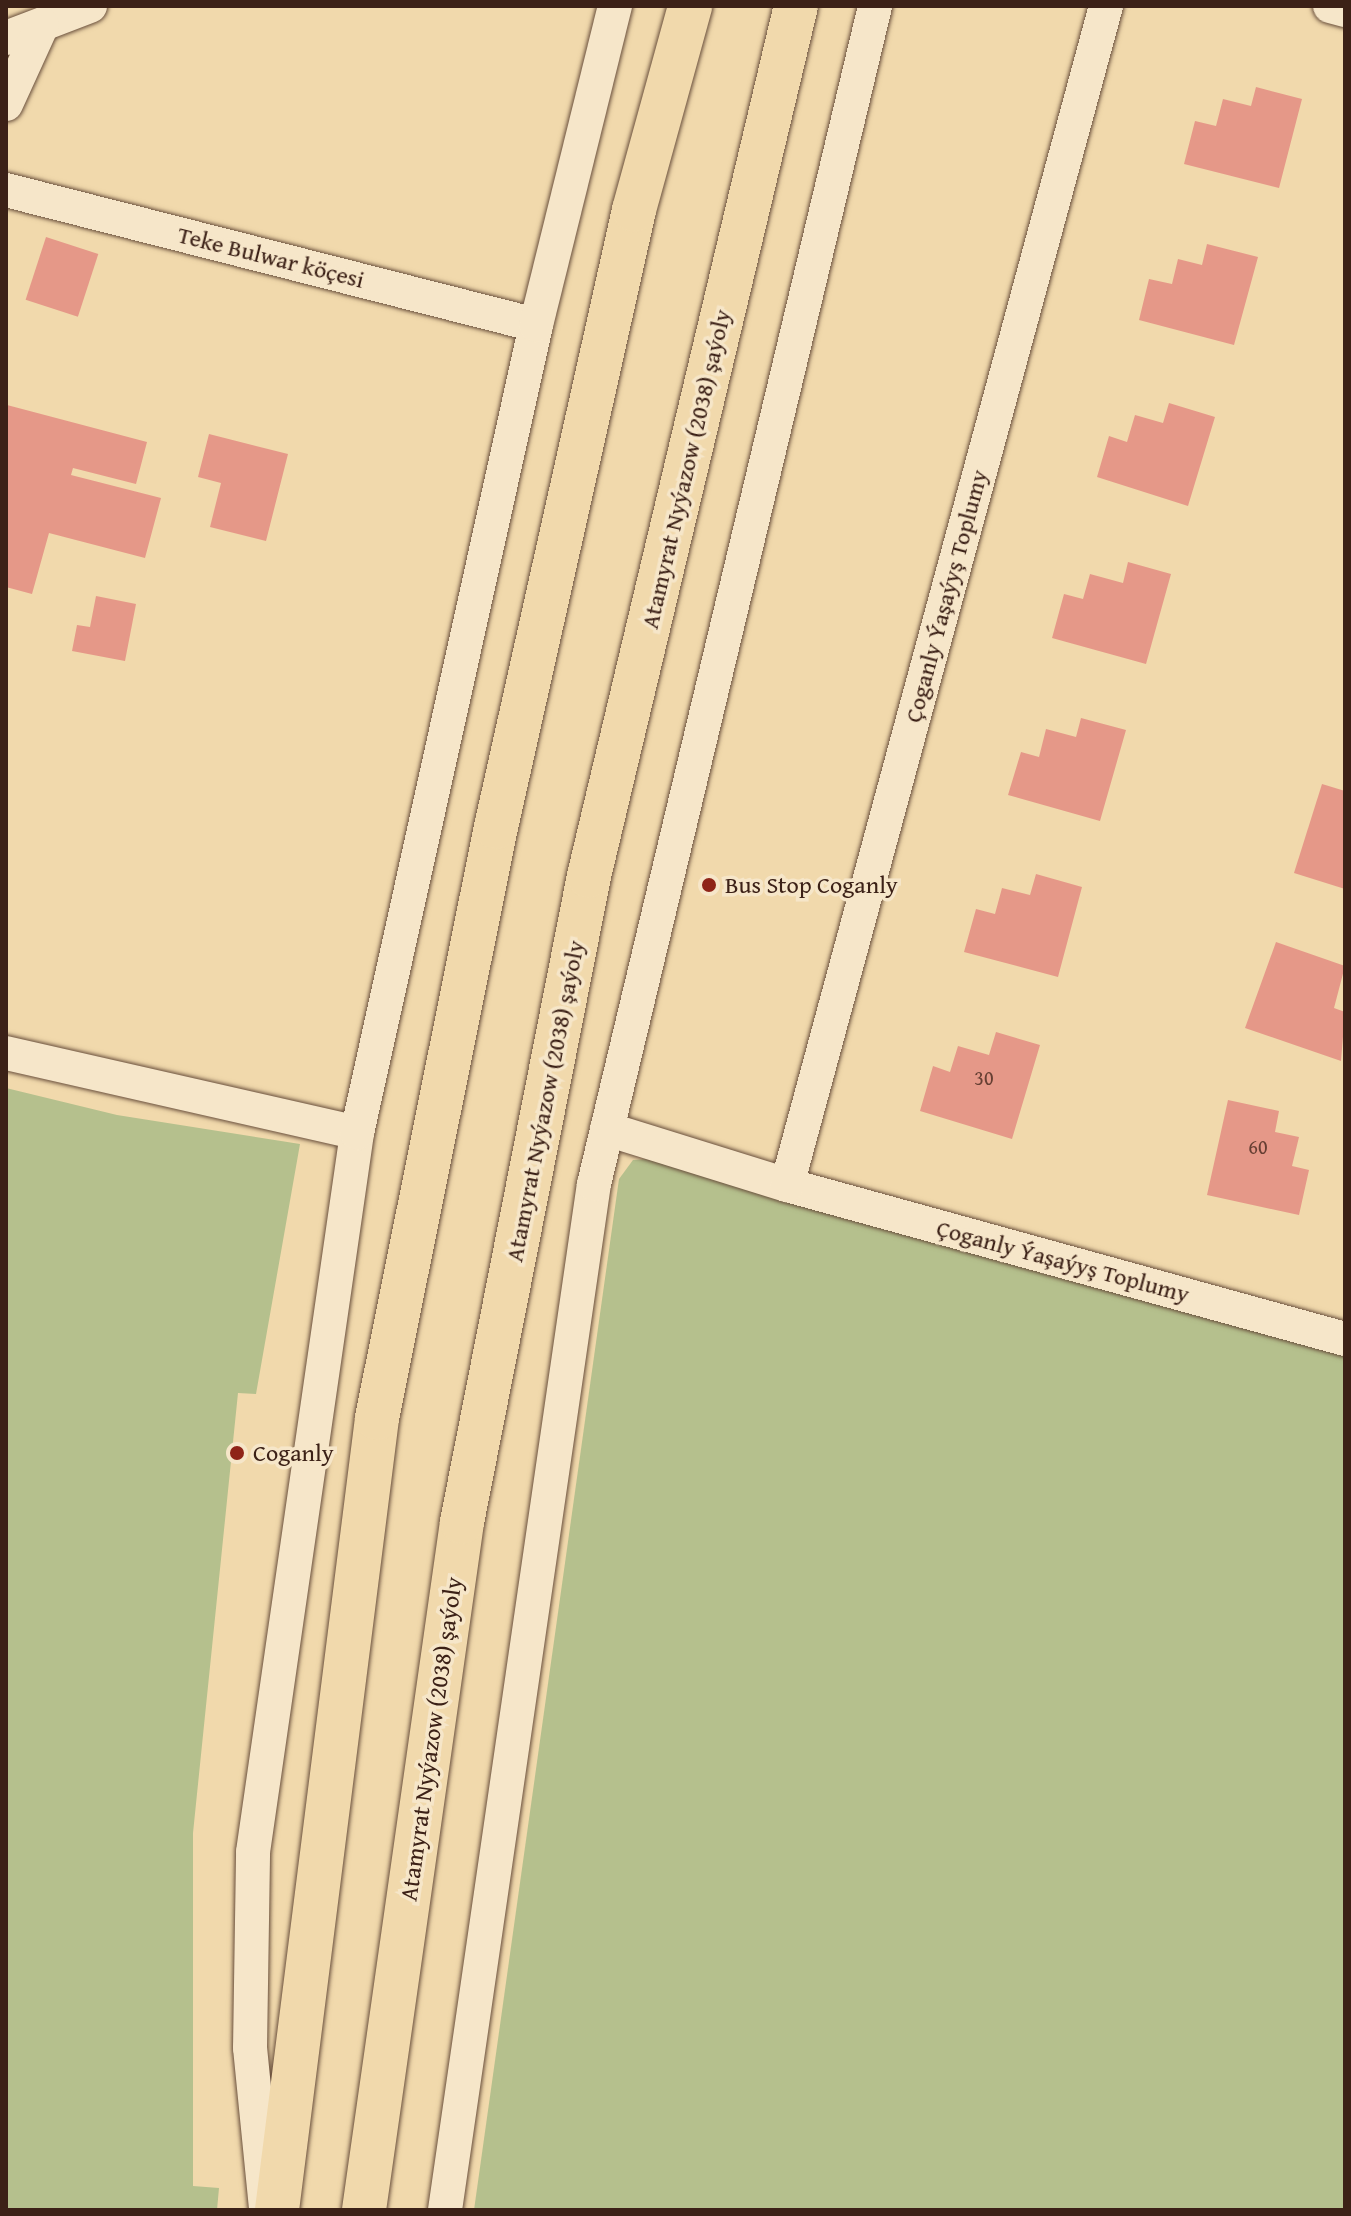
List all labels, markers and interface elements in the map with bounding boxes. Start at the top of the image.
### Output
street label: Teke Bulwar köçesi [175,220,367,294]
street label: Atamyrat Nyýazow (2038) şaýoly [635,306,737,632]
street label: Çoganly Ýaşaýyş Toplumy [898,467,994,725]
place label: Bus Stop Coganly [725,871,898,899]
marker: Bus Stop Coganly [700,876,718,894]
street label: Atamyrat Nyýazow (2038) şaýoly [500,938,590,1264]
house number: 30 [974,1065,994,1089]
house number: 60 [1248,1134,1268,1158]
street label: Çoganly Ýaşaýyş Toplumy [934,1213,1192,1309]
place label: Coganly [253,1439,334,1467]
marker: Coganly [228,1444,246,1462]
street label: Atamyrat Nyýazow (2038) şaýoly [394,1575,468,1903]

